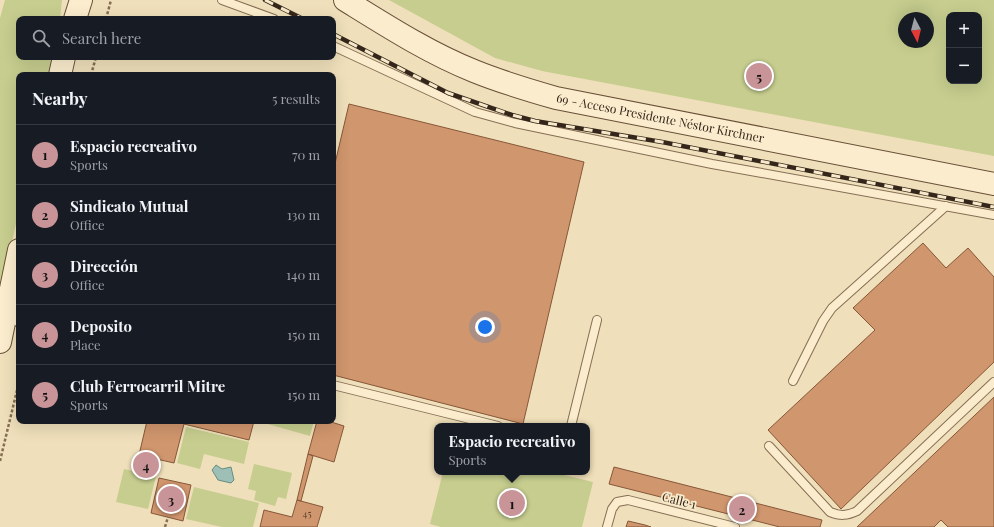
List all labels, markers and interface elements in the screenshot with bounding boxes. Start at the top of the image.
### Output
north arrow [898,12,934,48]
map controls [946,12,982,84]
button: + [946,12,982,48]
search box [16,16,336,60]
icon: search [30,27,52,49]
text: Search here [62,28,141,48]
button: − [946,48,982,84]
pin: 5 [746,61,772,91]
text: Nearby [32,87,87,109]
street label: 69 - Acceso Presidente Néstor Kirchner [555,89,766,146]
text: 5 results [272,90,320,107]
text: Espacio recreativo [70,136,197,156]
text: 1 [43,146,47,163]
text: 70 m [292,146,320,163]
text: Sports [70,156,108,173]
text: Sindicato Mutual [70,196,188,216]
text: 2 [42,206,48,223]
text: 130 m [287,206,320,223]
text: Office [70,216,105,233]
text: Dirección [70,256,138,276]
text: 3 [42,266,48,283]
text: 140 m [286,266,320,283]
text: Office [70,276,105,293]
text: Deposito [70,316,132,336]
your location [475,317,495,337]
text: 4 [42,326,48,343]
text: 150 m [287,326,320,343]
text: Place [70,336,101,353]
text: Club Ferrocarril Mitre [70,376,225,396]
text: 5 [42,386,48,403]
text: 150 m [287,386,320,403]
text: Sports [70,396,108,413]
popup [434,423,590,475]
text: Espacio recreativo [448,431,576,451]
pin: 4 [133,450,159,480]
text: Sports [448,451,486,468]
pin: 3 [158,484,184,514]
pin: 1 [499,488,525,518]
street label: Calle 1 [661,488,698,512]
pin: 2 [729,494,755,524]
house number: 45 [302,506,312,520]

